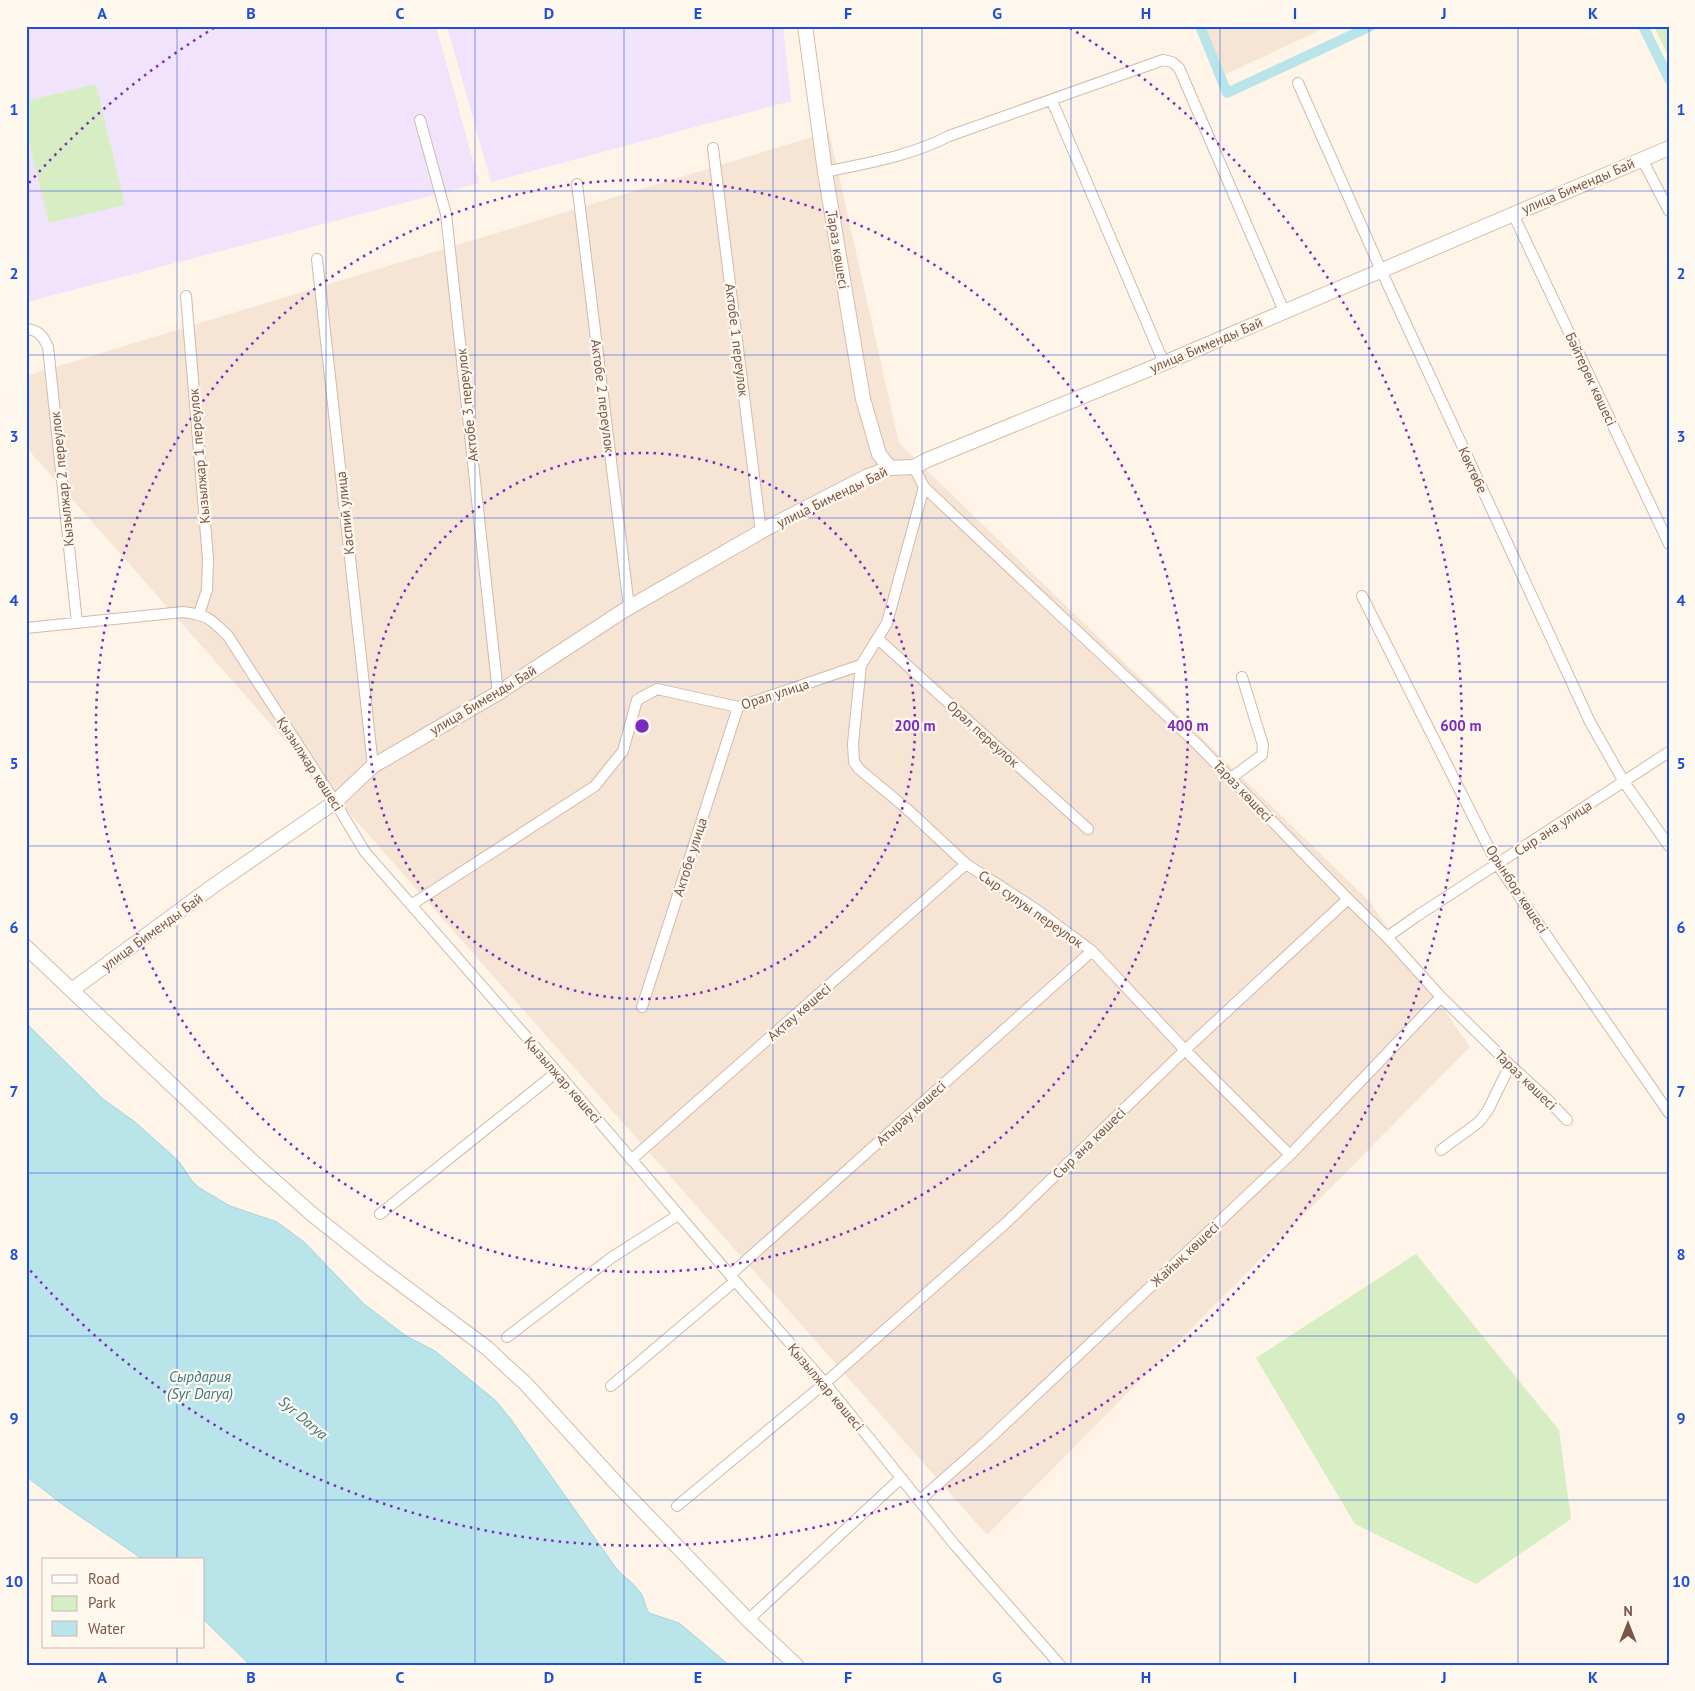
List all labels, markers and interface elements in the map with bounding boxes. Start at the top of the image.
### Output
text: A [97,3,107,23]
text: B [246,3,256,23]
text: C [396,3,405,23]
text: D [544,3,554,23]
text: E [694,3,702,23]
text: F [844,3,852,23]
text: G [992,3,1002,23]
text: H [1141,3,1151,23]
text: I [1293,3,1297,23]
text: J [1440,3,1447,23]
text: K [1588,3,1598,23]
text: 1 [9,99,19,119]
text: 1 [1676,99,1686,119]
street label: улица Бименды Бай [1519,154,1637,218]
street label: Тараз көшесі [823,210,853,290]
text: 2 [9,263,19,283]
text: 2 [1676,263,1686,283]
street label: Актобе 1 переулок [721,282,753,398]
street label: улица Бименды Бай [1147,313,1265,377]
street label: Бәйтерек көшесі [1561,329,1621,429]
street label: Актобе 2 переулок [587,338,619,454]
street label: Актобе 3 переулок [452,347,482,463]
street label: Кызылжар 1 переулок [184,387,214,524]
street label: Кызылжар 2 переулок [46,410,78,547]
text: 3 [9,426,19,446]
text: 3 [1676,426,1686,446]
street label: Көктөбе [1454,444,1492,496]
street label: улица Бименды Бай [774,462,890,532]
street label: Каспий улица [332,470,358,556]
text: 4 [9,590,19,610]
text: 4 [1676,590,1686,610]
street label: улица Бименды Бай [426,661,540,739]
street label: Орал улица [739,675,811,713]
street label: Орал переулок [943,697,1023,772]
street label: Қызылжар көшесі [273,713,347,815]
text: 200 m [894,716,936,735]
text: 400 m [1167,716,1209,735]
text: 600 m [1440,716,1482,735]
centre of rings [633,717,651,735]
text: 5 [9,753,19,773]
text: 5 [1676,753,1686,773]
street label: Тараз көшесі [1209,756,1277,826]
street label: Сыр ана улица [1511,796,1595,860]
street label: Актобе улица [669,815,711,899]
street label: Орынбор көшесі [1482,841,1552,937]
street label: Сыр сулуы переулок [975,866,1087,952]
street label: улица Бименды Бай [98,889,206,975]
text: 6 [9,917,19,937]
text: 6 [1676,917,1686,937]
street label: Ақтау көшесі [763,979,835,1045]
street label: Қызылжар көшесі [520,1033,606,1127]
street label: Тараз көшесі [1491,1046,1561,1114]
street label: Атырау көшесі [872,1077,950,1149]
text: 7 [9,1081,19,1101]
text: 7 [1676,1081,1686,1101]
street label: Сыр ана көшесі [1049,1103,1129,1183]
street label: Жайық көшесі [1146,1218,1223,1291]
text: 8 [9,1244,19,1264]
text: 8 [1676,1244,1686,1264]
street label: Қызылжар көшесі [784,1339,868,1435]
water label: Сырдария (Syr Darya) [167,1367,233,1403]
water label: Syr Darya [275,1392,332,1444]
text: 9 [9,1408,19,1428]
text: 9 [1676,1408,1686,1428]
legend [42,1558,205,1648]
text: Road [88,1569,120,1588]
text: 10 [5,1571,23,1591]
text: 10 [1672,1571,1690,1591]
text: Park [88,1593,116,1612]
north arrow [1602,1598,1652,1648]
text: N [1623,1602,1633,1620]
text: Water [88,1619,125,1638]
text: A [97,1667,107,1687]
text: B [246,1667,256,1687]
text: C [396,1667,405,1687]
text: D [544,1667,554,1687]
text: E [694,1667,702,1687]
text: F [844,1667,852,1687]
text: G [992,1667,1002,1687]
text: H [1141,1667,1151,1687]
text: I [1293,1667,1297,1687]
text: J [1440,1667,1447,1687]
text: K [1588,1667,1598,1687]

